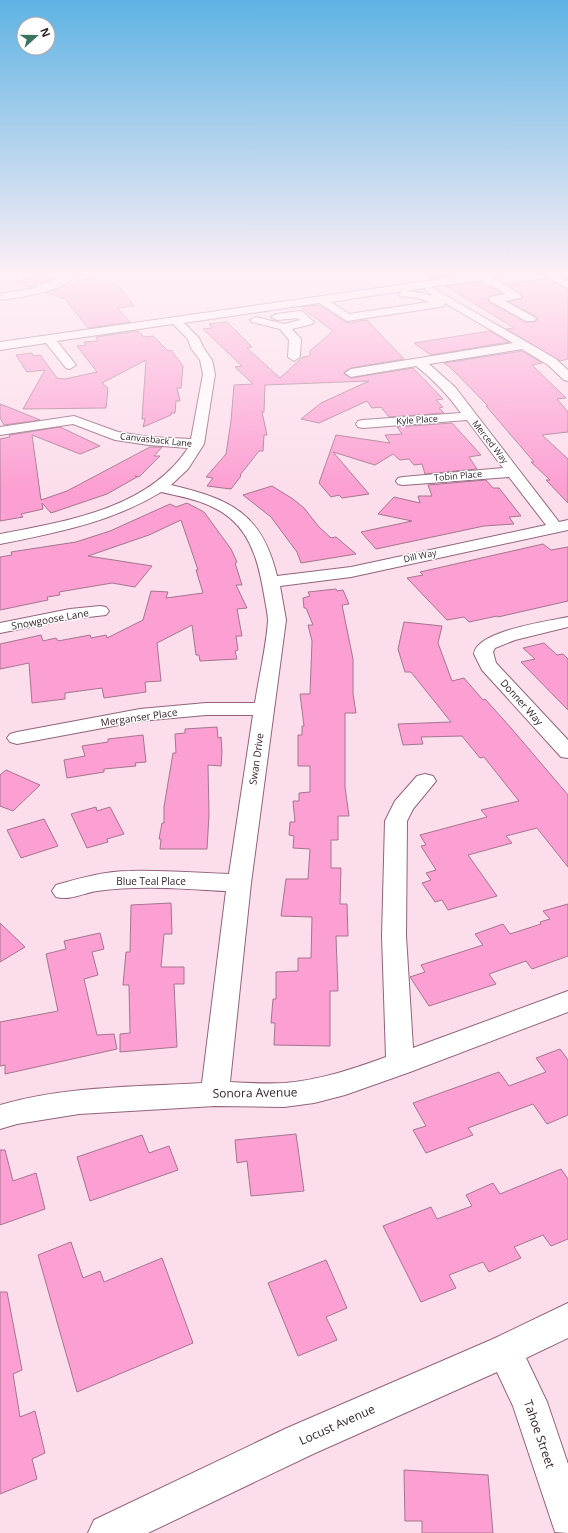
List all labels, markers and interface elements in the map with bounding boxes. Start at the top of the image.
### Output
north arrow [16,16,56,56]
text: N [37,25,54,39]
street label: Kyle Place [396,412,438,427]
street label: Merced Way [469,417,512,467]
street label: Canvasback Lane [120,429,193,450]
street label: Tobin Place [433,467,482,484]
street label: Dill Way [402,546,438,565]
street label: Snowgoose Lane [10,605,90,633]
street label: Donner Way [498,676,547,729]
street label: Merganser Place [100,705,179,729]
street label: Swan Drive [245,732,267,786]
street label: Blue Teal Place [116,874,186,888]
street label: Sonora Avenue [212,1083,298,1102]
street label: Tahoe Street [520,1397,559,1470]
street label: Locust Avenue [296,1400,378,1449]

